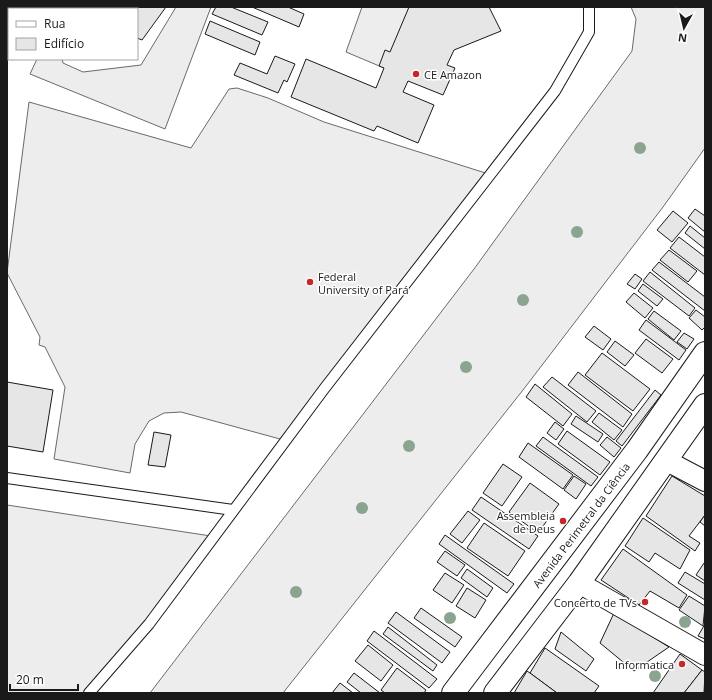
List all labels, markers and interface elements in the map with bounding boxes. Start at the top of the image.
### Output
legend [8,8,138,60]
north arrow [664,8,704,48]
text: Rua [44,15,65,32]
text: N [677,30,688,46]
text: Edifício [44,35,84,52]
place label: CE Amazon [424,67,482,82]
marker: CE Amazon [411,69,421,79]
place label: Federal University of Pará [318,269,409,297]
marker: Federal University of Pará [305,277,315,287]
street label: Avenida Perimetral da Ciência [529,459,633,591]
place label: Assembleia de Deus [497,508,555,536]
marker: Assembleia de Deus [558,516,568,526]
place label: Concerto de TVs [554,595,637,610]
marker: Concerto de TVs [640,597,650,607]
place label: Informatica [615,657,674,672]
marker: Informatica [677,659,687,669]
scale bar [10,666,78,692]
text: 20 m [16,671,44,688]

